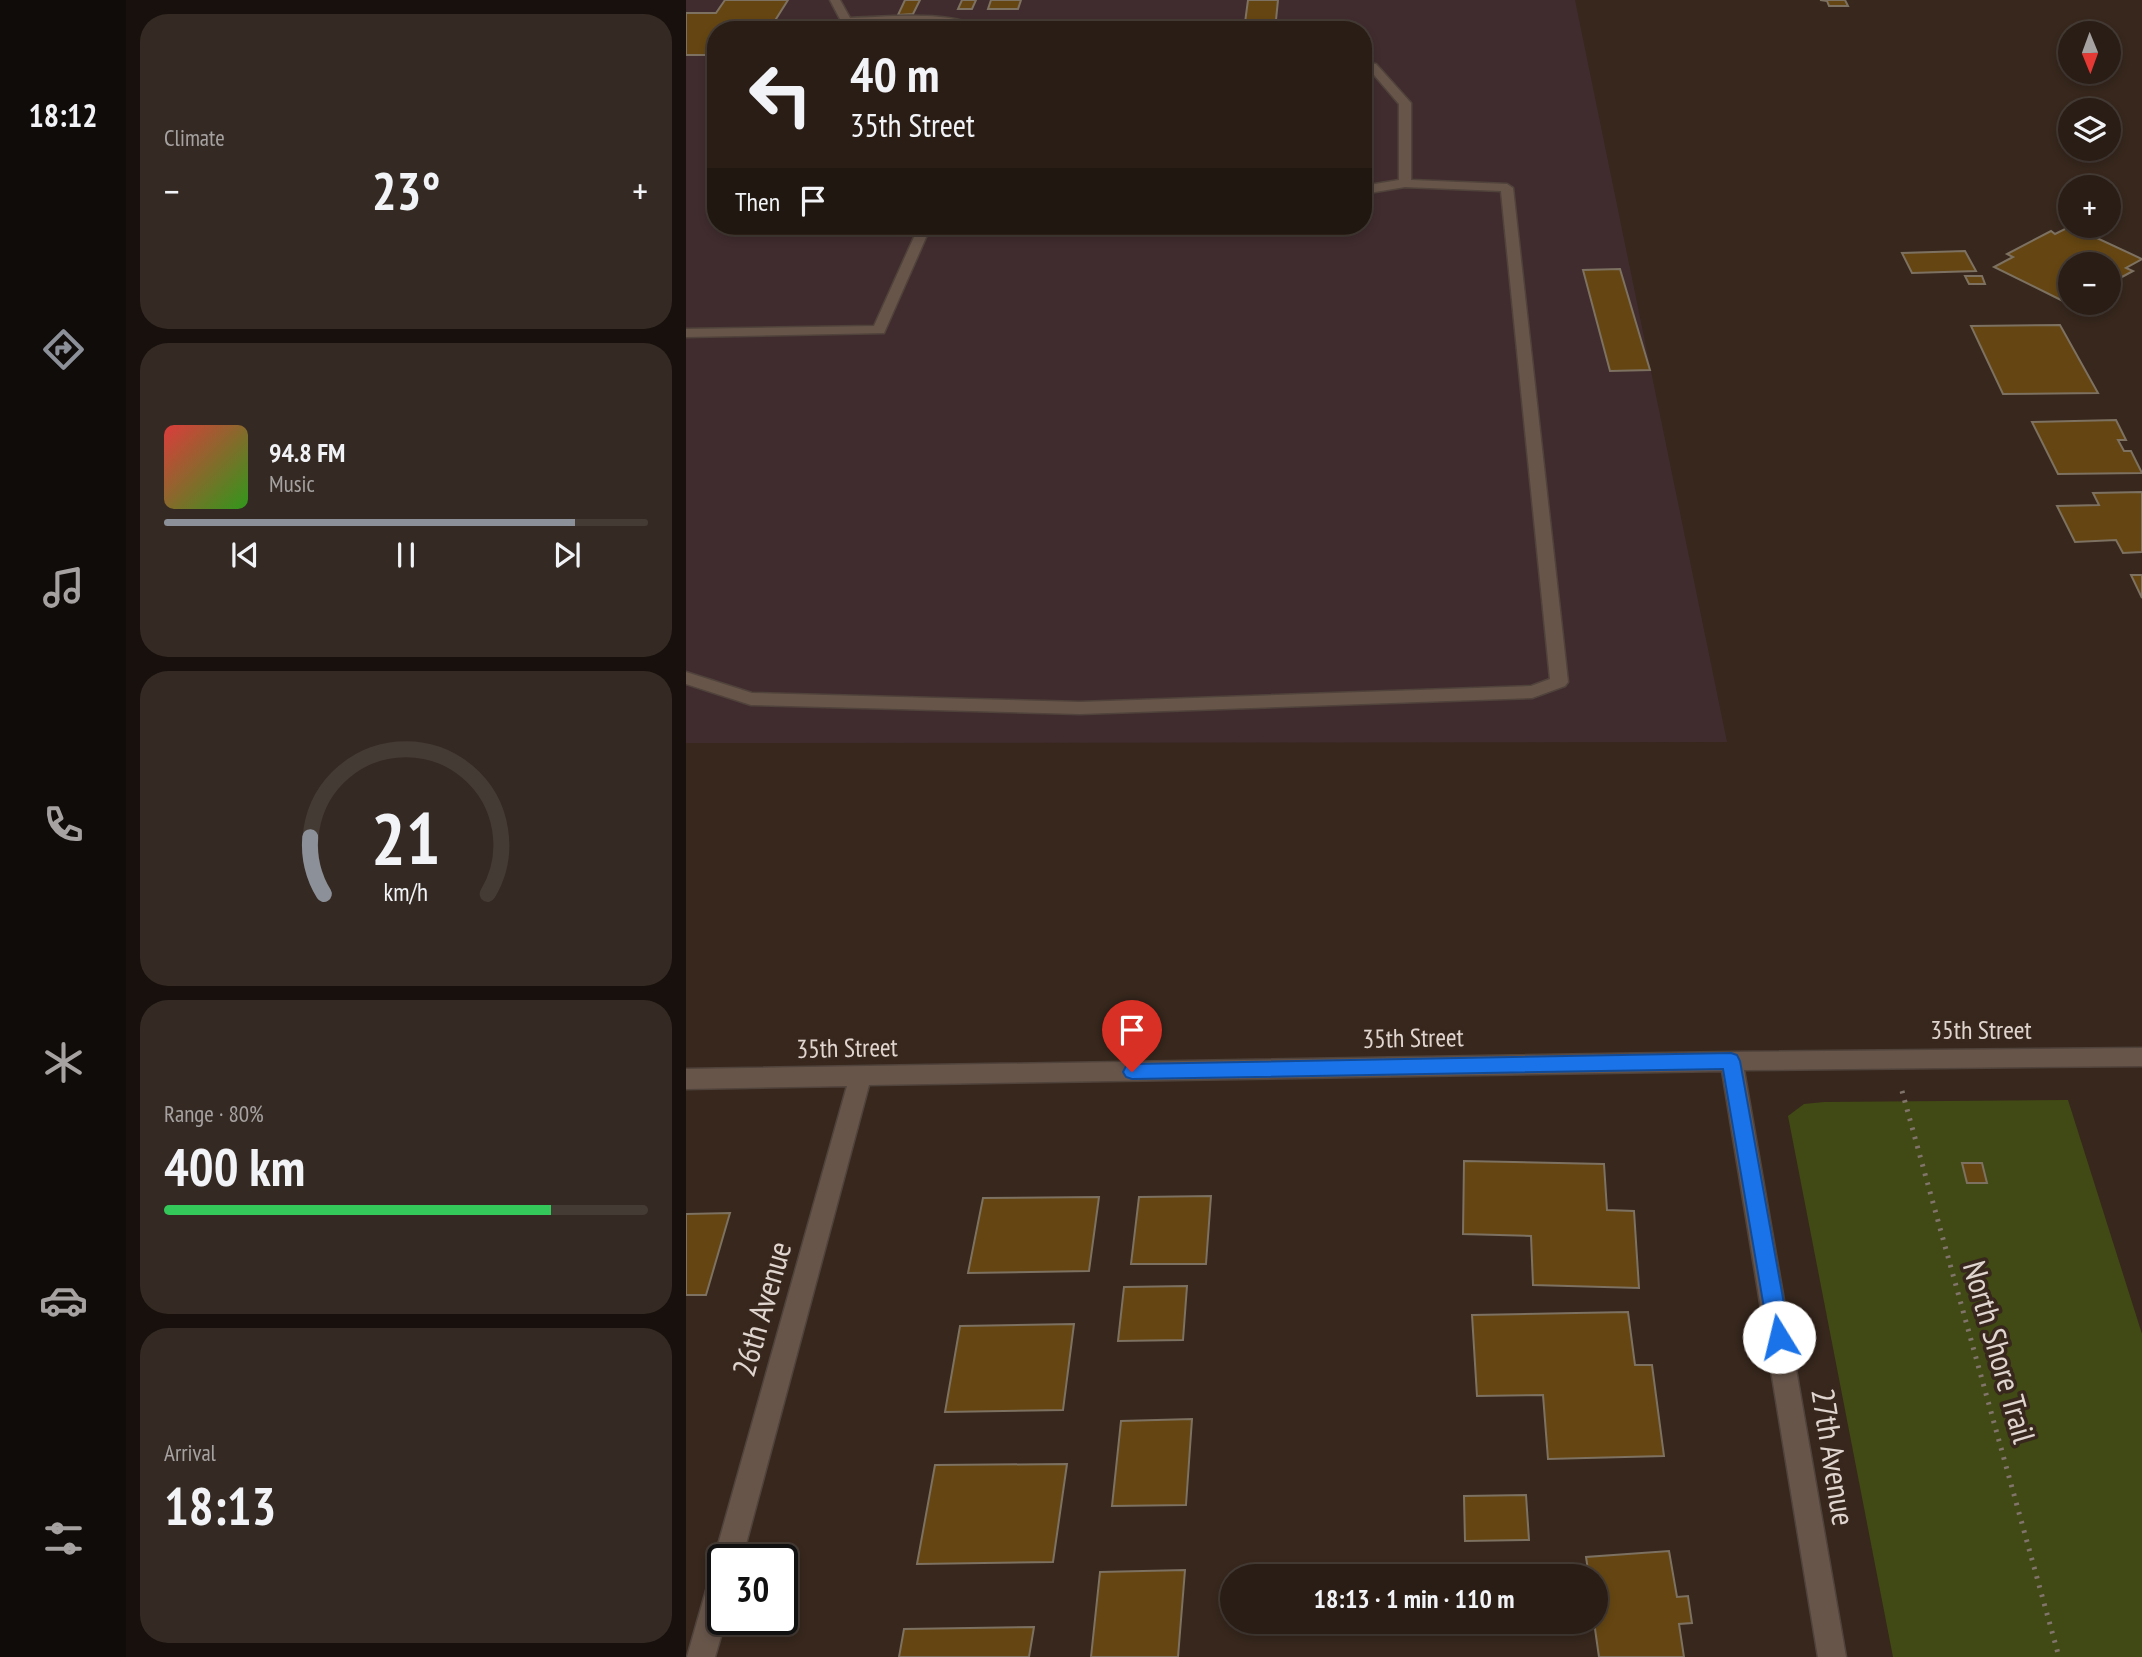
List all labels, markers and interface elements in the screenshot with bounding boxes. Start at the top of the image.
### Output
north arrow [2058,21,2121,84]
map controls [2058,21,2121,315]
text: 40 m [850,42,939,106]
icon: left [735,49,826,140]
text: 18:12 [28,94,98,136]
button: layers [2058,98,2121,161]
text: 35th Street [850,104,975,146]
text: Climate [164,123,225,152]
text: 23° [372,157,440,224]
text: − [164,166,180,215]
text: + [632,166,648,215]
button: + [2058,175,2121,238]
icon: arrive [794,182,832,220]
text: Then [735,185,780,218]
button: − [2058,252,2121,315]
icon: directions [39,325,88,374]
text: 94.8 FM [269,436,345,469]
text: Music [269,469,315,498]
icon: previous [226,536,264,574]
icon: pause [387,536,425,574]
icon: next [548,536,586,574]
icon: music [39,563,88,612]
text: 21 [371,791,441,885]
icon: phone [39,800,88,849]
text: km/h [384,876,428,908]
pin [1102,1000,1162,1072]
icon: arrive [1113,1011,1151,1049]
street label: 35th Street [1930,1013,2032,1046]
street label: 35th Street [1362,1020,1464,1055]
street label: 35th Street [796,1030,898,1065]
icon: climate [39,1038,88,1087]
text: Range · 80% [164,1099,264,1128]
text: 400 km [164,1133,305,1200]
street label: 26th Avenue [722,1236,800,1381]
street label: North Shore Trail [1954,1256,2046,1448]
icon: car [39,1276,88,1325]
position arrow [1742,1300,1816,1374]
street label: 27th Avenue [1802,1385,1866,1528]
text: Arrival [164,1438,216,1467]
text: 18:13 [164,1472,276,1539]
icon: filters [39,1514,88,1563]
speed limit sign: 30 [707,1544,798,1635]
text: 18:13 · 1 min · 110 m [1314,1582,1514,1615]

